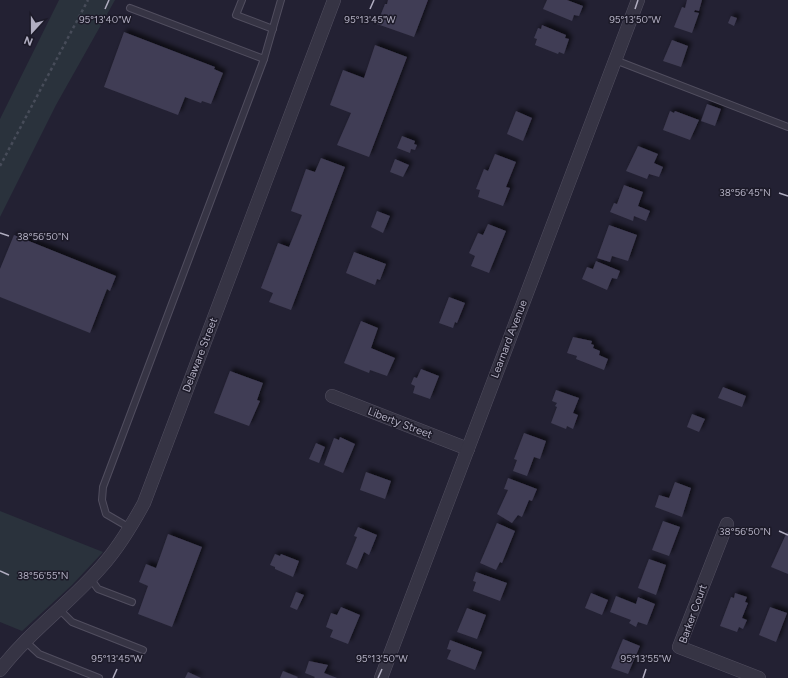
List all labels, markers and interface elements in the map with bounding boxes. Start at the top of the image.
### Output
north arrow [12,12,52,52]
text: 95°13'40"W [79,13,131,26]
text: 95°13'45"W [344,13,396,26]
text: 95°13'50"W [609,13,661,26]
text: N [22,33,35,48]
text: 38°56'45"N [719,186,771,199]
text: 38°56'50"N [17,230,69,243]
street label: Learnard Avenue [488,298,530,380]
street label: Delaware Street [180,316,220,394]
street label: Liberty Street [366,405,434,441]
text: 38°56'50"N [719,525,771,538]
text: 38°56'55"N [17,569,69,582]
street label: Barker Court [676,583,710,645]
text: 95°13'45"W [91,652,143,665]
text: 95°13'50"W [356,652,408,665]
text: 95°13'55"W [621,652,672,665]

